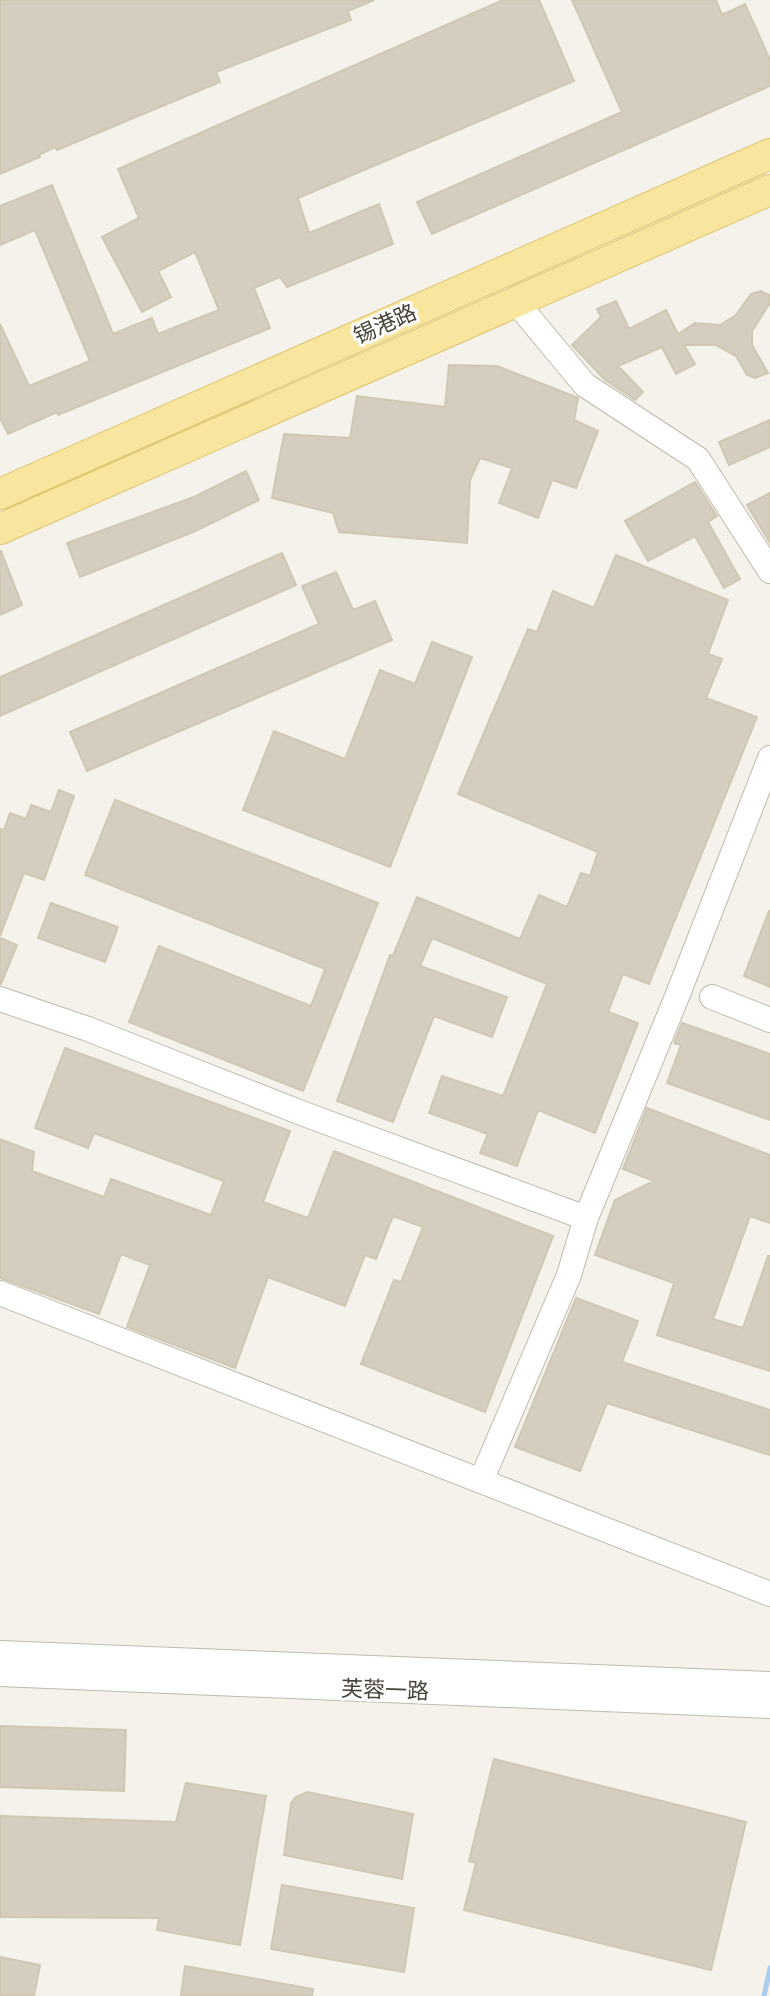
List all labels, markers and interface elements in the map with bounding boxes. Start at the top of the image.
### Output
street label: 锡港路 [350,299,420,349]
street label: 芙蓉一路 [341,1676,429,1704]

